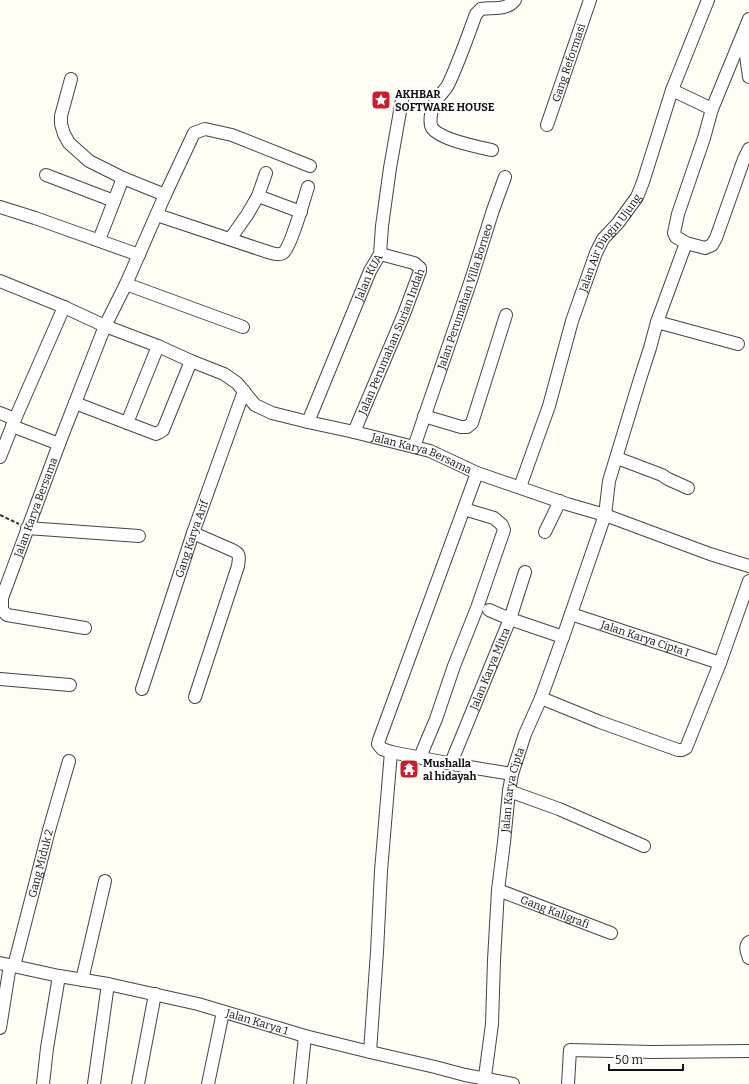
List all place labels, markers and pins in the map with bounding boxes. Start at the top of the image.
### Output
place label: AKHBAR SOFTWARE HOUSE [395,88,495,114]
place icon: AKHBAR SOFTWARE HOUSE [370,89,392,111]
place label: Mushalla al hidayah [423,757,477,783]
temple icon: Mushalla al hidayah [398,758,420,780]

